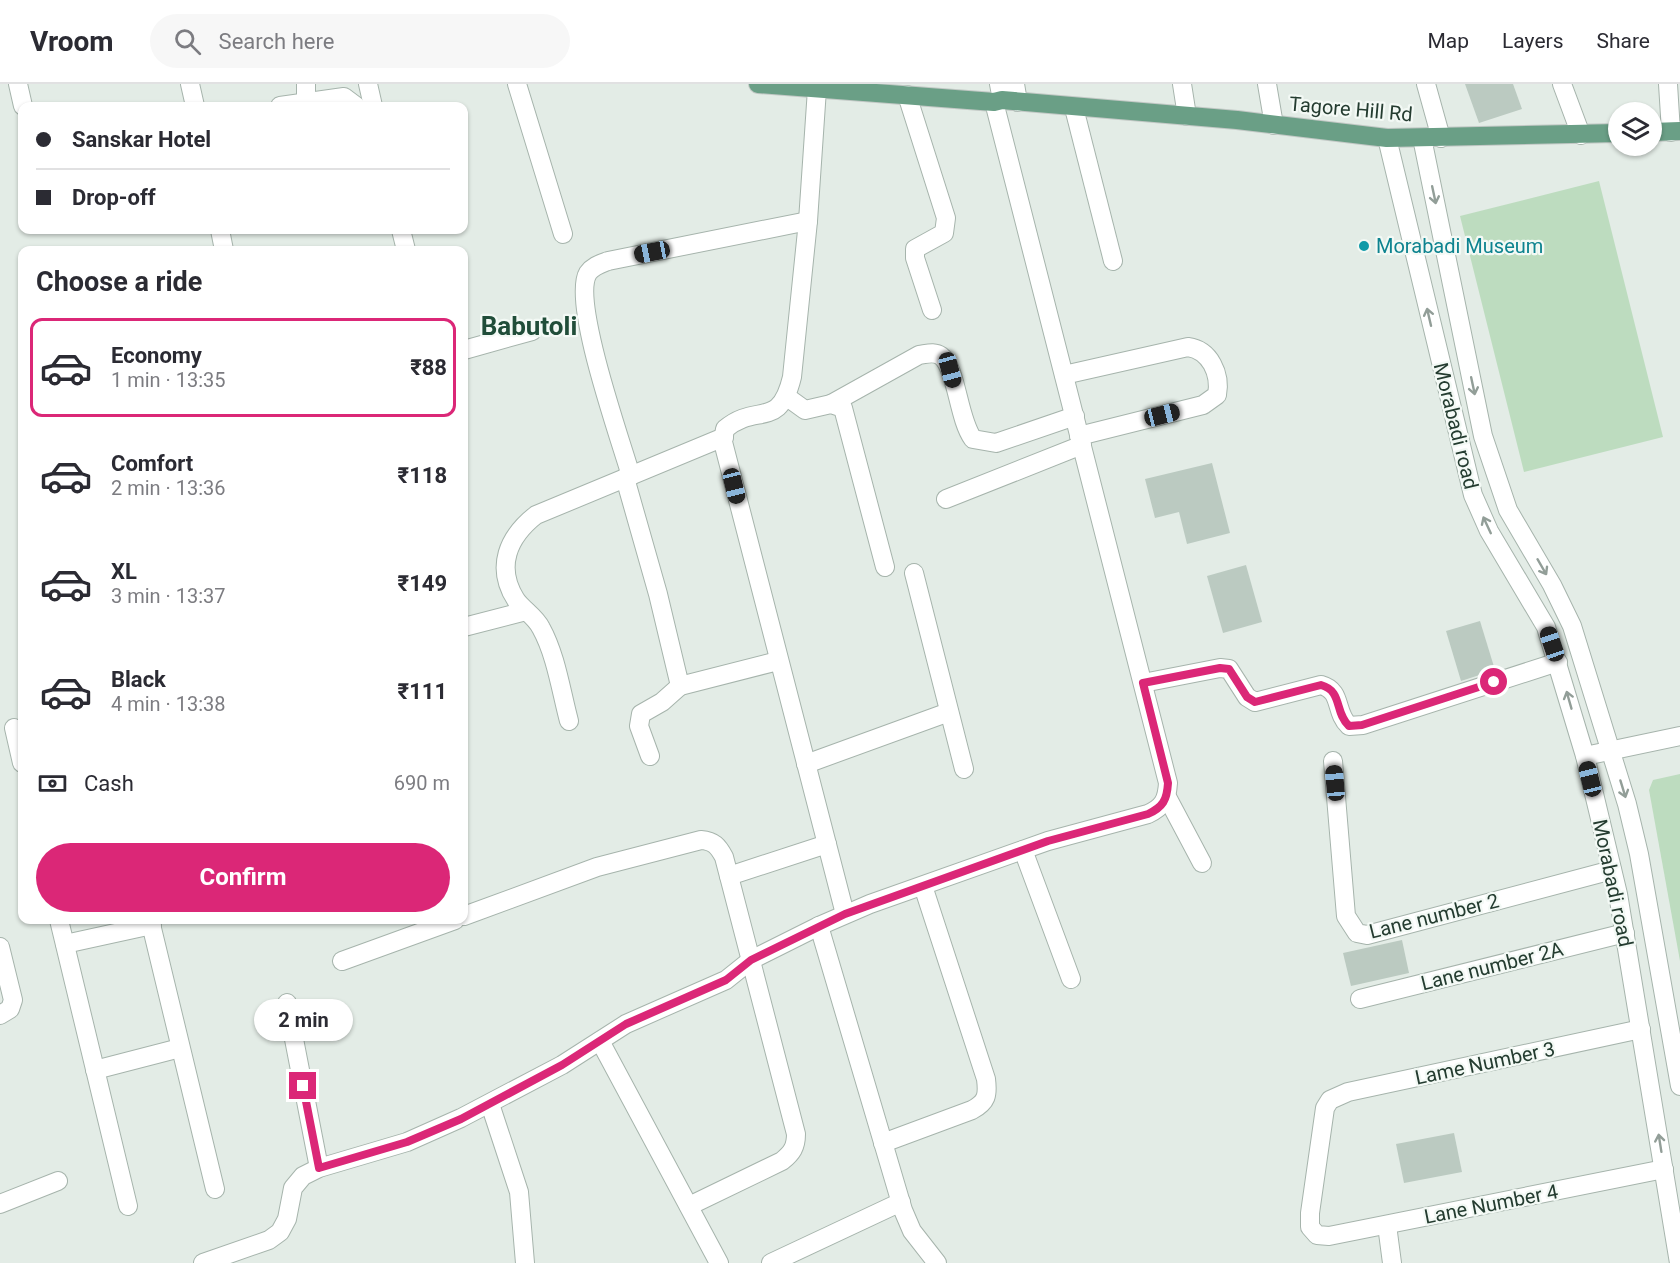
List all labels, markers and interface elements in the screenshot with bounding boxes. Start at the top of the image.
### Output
search box [150,14,570,68]
text: Vroom [30,25,114,58]
icon: search [171,25,204,58]
text: Search here [219,29,334,54]
text: Map [1427,29,1469,53]
text: Layers [1502,29,1563,53]
text: Share [1596,29,1650,53]
street label: Tagore Hill Rd [1288,92,1414,126]
map controls [1608,102,1662,156]
button: layers [1608,102,1662,156]
text: Sanskar Hotel [72,127,211,152]
text: Drop-off [72,185,156,210]
one-way arrow [1429,185,1440,205]
place label: Morabadi Museum [1376,234,1543,258]
marker: Morabadi Museum [1357,239,1371,253]
car [633,240,671,264]
text: Choose a ride [36,266,202,298]
one-way arrow [1423,308,1435,327]
district label: Babutoli [481,311,577,341]
icon: car [39,341,93,395]
text: Economy [111,343,202,368]
car [937,350,963,390]
text: ₹88 [410,355,447,380]
street label: Morabadi road [1429,360,1483,492]
text: 1 min · 13:35 [111,368,226,392]
one-way arrow [1468,376,1479,396]
car [1142,402,1182,428]
icon: car [39,449,93,503]
text: Comfort [111,451,193,476]
text: ₹118 [398,463,447,488]
car [721,466,747,506]
text: 2 min · 13:36 [111,476,226,500]
one-way arrow [1480,516,1492,534]
icon: car [39,557,93,611]
one-way arrow [1536,558,1548,575]
text: XL [111,559,137,584]
text: ₹149 [398,571,447,596]
text: 3 min · 13:37 [111,584,226,608]
car [1538,624,1566,664]
icon: car [39,665,93,719]
text: Black [111,667,166,692]
route start [1480,668,1507,695]
text: ₹111 [398,679,447,704]
one-way arrow [1562,691,1574,710]
text: 4 min · 13:38 [111,692,226,716]
car [1577,759,1603,799]
car [1324,764,1346,802]
icon: cash [36,767,69,800]
text: Cash [84,771,134,796]
text: 690 m [394,771,450,795]
one-way arrow [1618,779,1629,798]
street label: Morabadi road [1588,817,1638,949]
button: Confirm [36,843,450,912]
street label: Lane number 2 [1367,888,1501,944]
street label: Lane number 2A [1418,937,1566,995]
callout: 2 min [254,999,352,1041]
text: 2 min [278,1008,329,1032]
street label: Lame Number 3 [1413,1036,1557,1090]
route end [289,1072,316,1099]
one-way arrow [1654,1134,1665,1153]
street label: Lane Number 4 [1422,1179,1560,1229]

